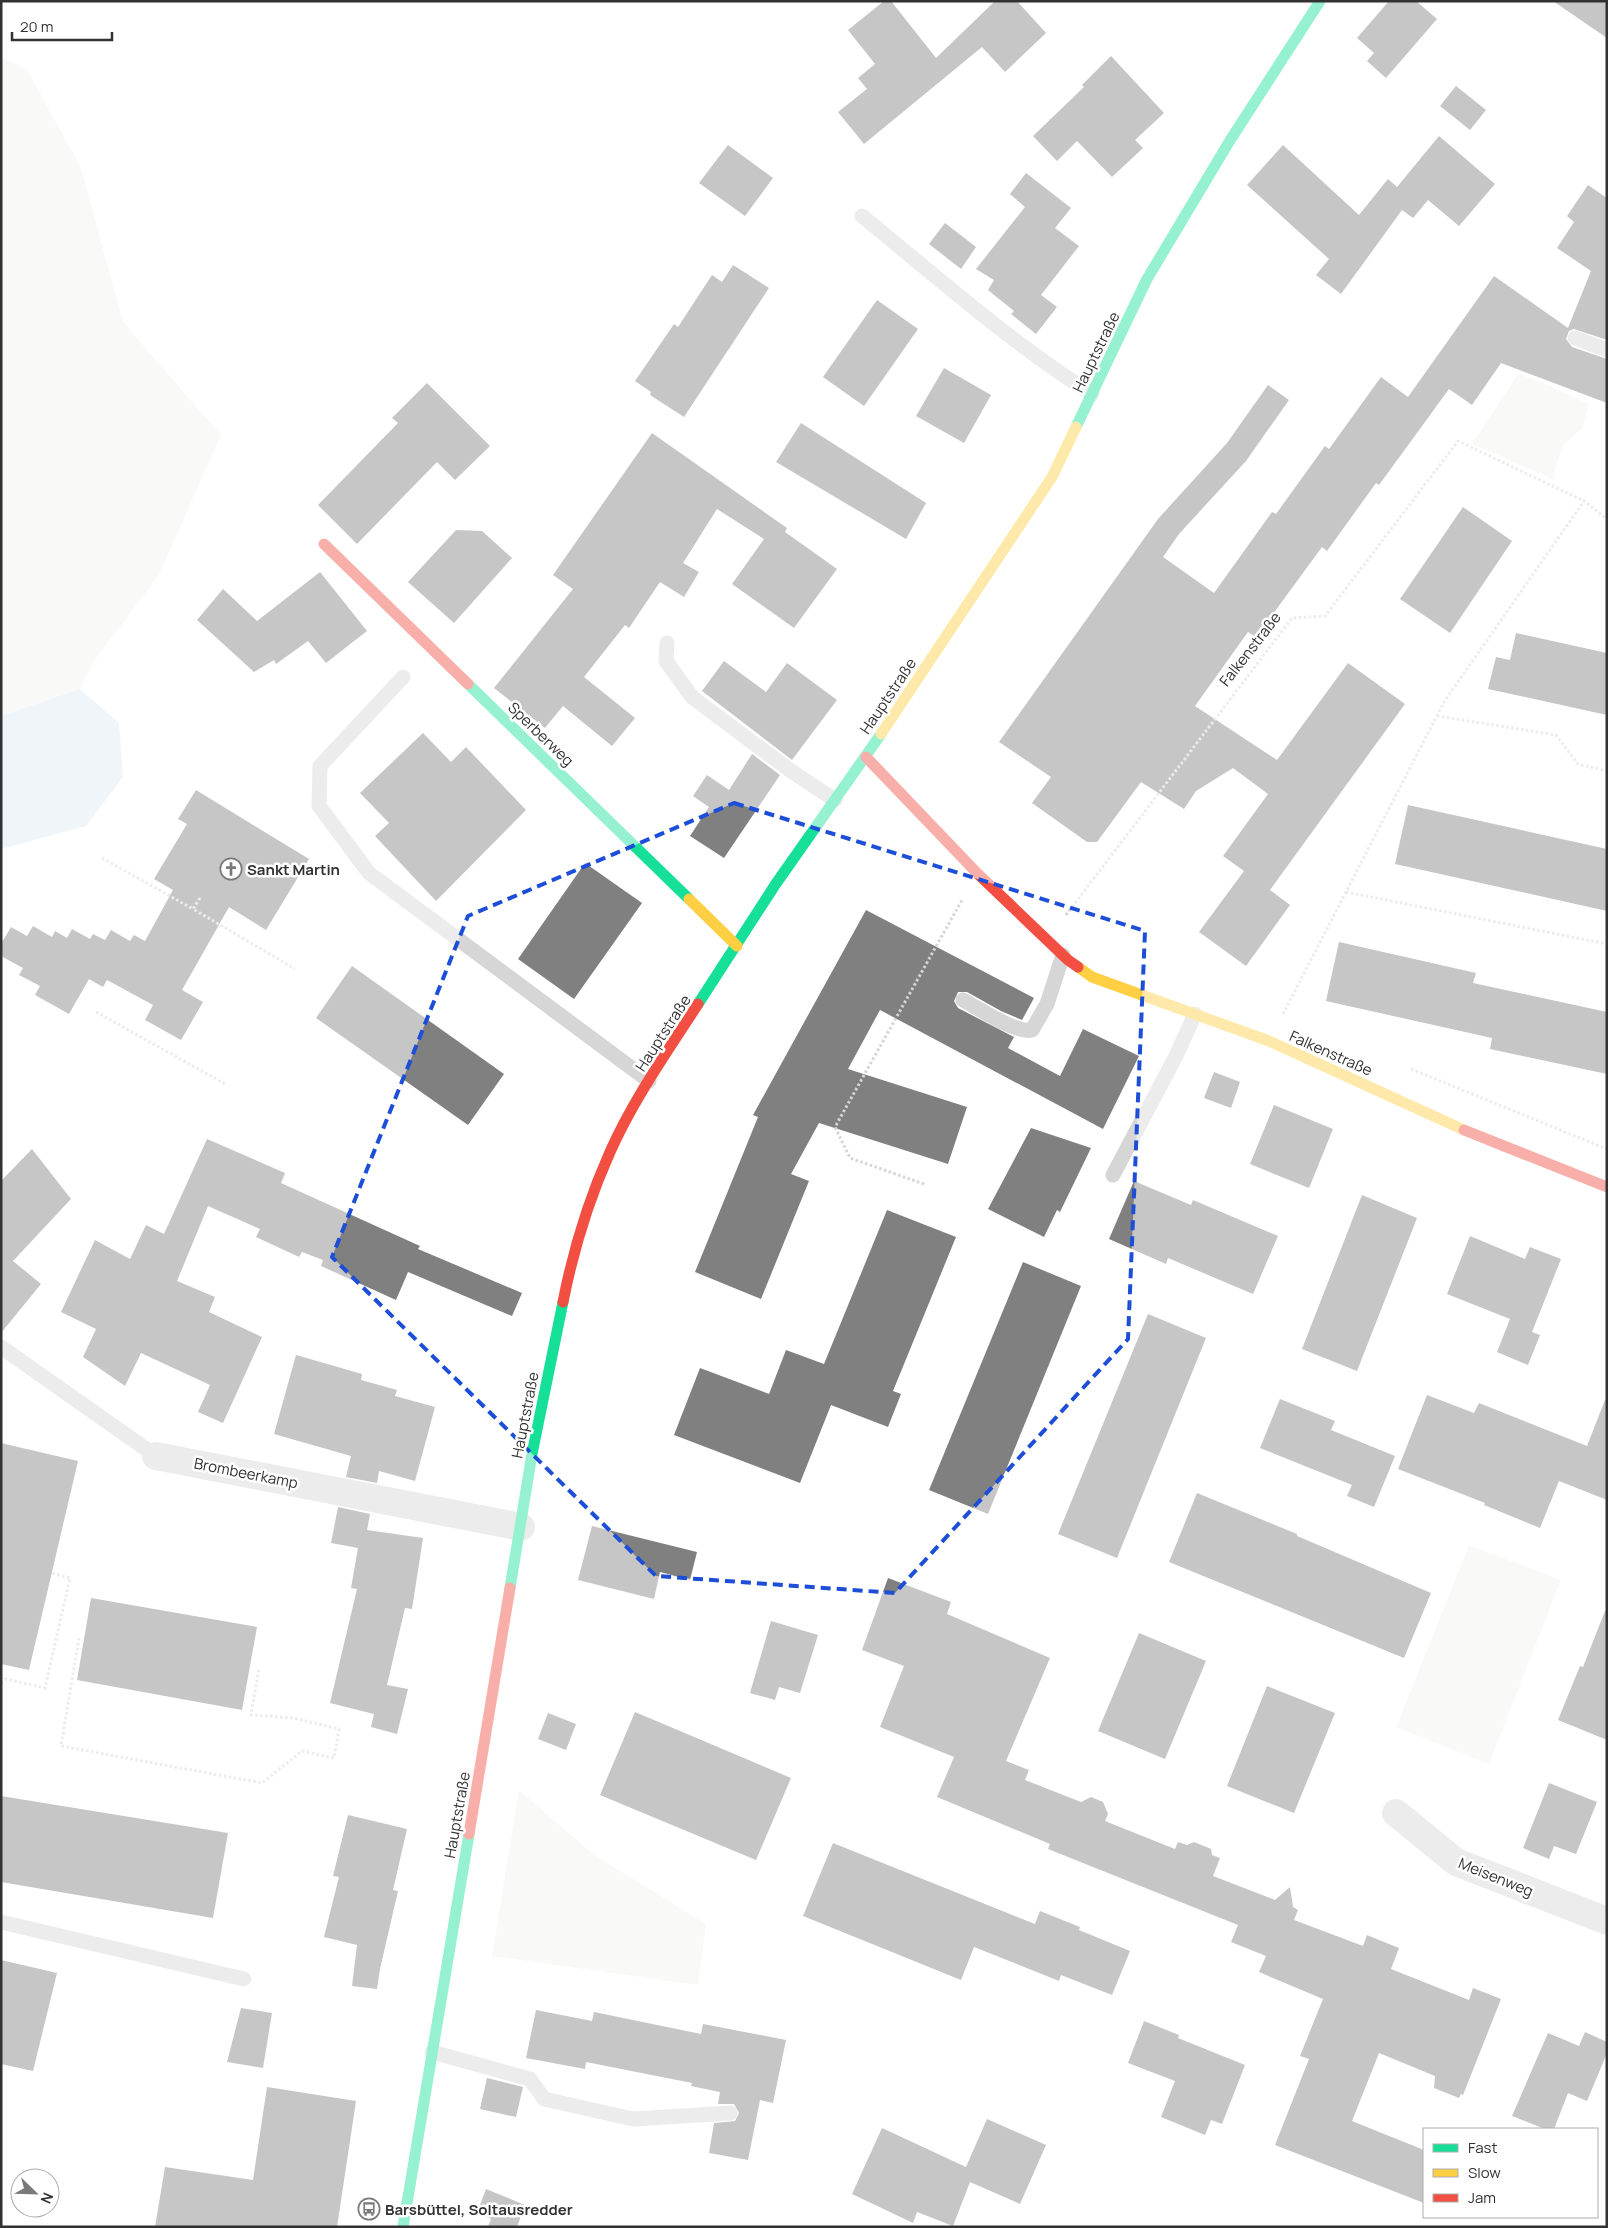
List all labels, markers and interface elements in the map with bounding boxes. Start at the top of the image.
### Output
scale bar [12,10,112,42]
text: 20 m [20,16,53,37]
street label: Hauptstraße [1067,308,1125,396]
street label: Falkenstraße [1214,607,1286,690]
street label: Hauptstraße [855,654,921,738]
street label: Sperberweg [503,697,579,771]
church icon: Sankt Martin [219,857,243,881]
place label: Sankt Martin [247,859,340,880]
street label: Hauptstraße [630,990,696,1075]
street label: Falkenstraße [1286,1025,1376,1081]
street label: Hauptstraße [506,1370,544,1460]
street label: Brombeerkamp [192,1453,300,1493]
street label: Hauptstraße [439,1770,475,1860]
street label: Meisenweg [1455,1852,1537,1902]
legend [1423,2128,1598,2218]
text: Fast [1468,2137,1497,2158]
text: Slow [1468,2162,1501,2183]
north arrow [10,2168,60,2218]
text: Jam [1468,2187,1496,2208]
text: N [37,2190,58,2207]
bus stop icon: Barsbüttel, Soltausredder [357,2197,381,2221]
place label: Barsbüttel, Soltausredder [385,2199,573,2220]

